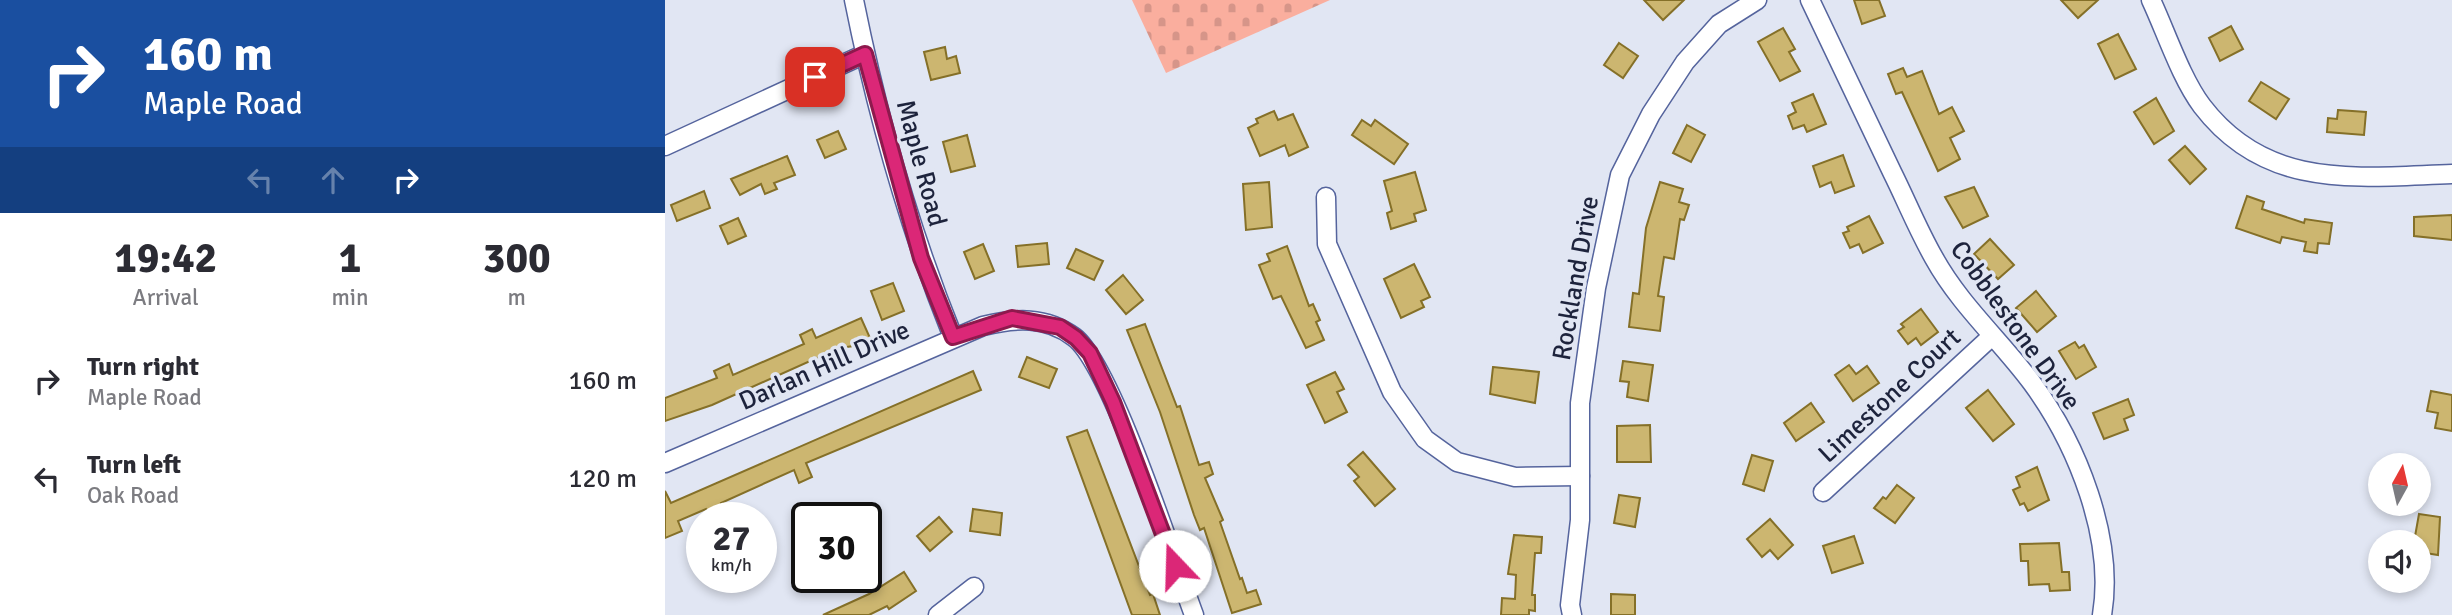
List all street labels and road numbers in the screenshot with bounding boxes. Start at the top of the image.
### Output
street label: Maple Road [889,96,953,230]
street label: Rockland Drive [1546,193,1606,363]
street label: Cobblestone Drive [1943,235,2087,417]
street label: Darlan Hill Drive [734,314,915,418]
street label: Limestone Court [1812,322,1968,470]

